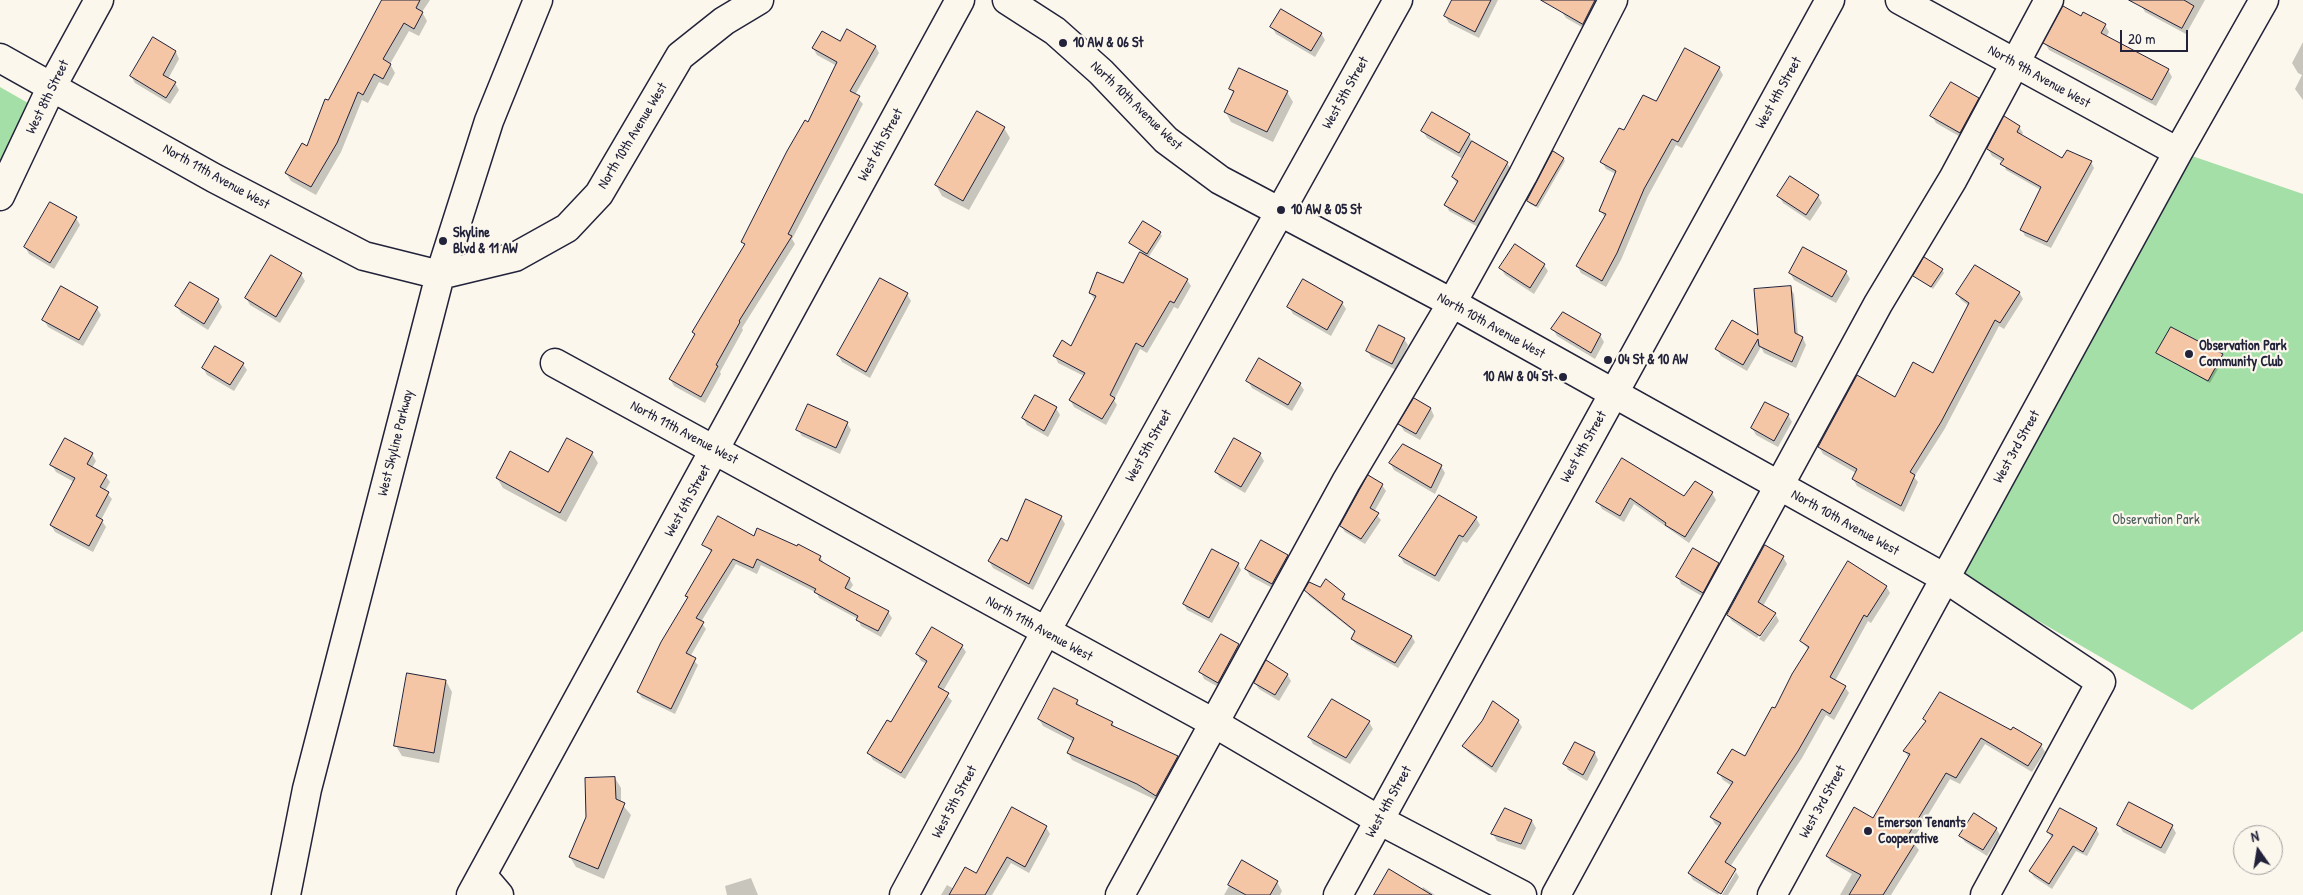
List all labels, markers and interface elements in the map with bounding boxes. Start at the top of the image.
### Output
scale bar [2123,20,2190,52]
text: 20 m [2128,28,2155,49]
place label: 10 AW & 06 St [1073,35,1143,51]
marker: 10 AW & 06 St [1057,37,1069,49]
street label: North 9th Avenue West [1985,42,2093,112]
street label: West 5th Street [1319,54,1373,132]
street label: West 4th Street [1752,54,1806,132]
street label: West 8th Street [23,57,73,137]
street label: North 10th Avenue West [1087,58,1185,154]
street label: North 10th Avenue West [595,80,671,192]
street label: West 6th Street [855,106,907,184]
street label: North 11th Avenue West [160,141,272,213]
place label: 10 AW & 05 St [1291,202,1362,218]
marker: 10 AW & 05 St [1275,204,1287,216]
place label: Skyline Blvd & 11 AW [453,225,518,258]
marker: Skyline Blvd & 11 AW [437,235,449,247]
street label: North 10th Avenue West [1434,289,1548,363]
place label: Observation Park Community Club [2199,338,2287,371]
marker: Observation Park Community Club [2183,348,2195,360]
place label: 04 St & 10 AW [1618,352,1688,368]
marker: 04 St & 10 AW [1602,354,1614,366]
place label: 10 AW & 04 St [1483,369,1553,385]
marker: 10 AW & 04 St [1557,371,1569,383]
street label: West Skyline Parkway [375,388,417,498]
street label: North 11th Avenue West [627,398,741,468]
street label: West 5th Street [1122,407,1176,485]
street label: West 4th Street [1557,408,1611,486]
street label: West 3rd Street [1990,408,2044,486]
street label: West 6th Street [661,462,715,540]
street label: North 10th Avenue West [1788,486,1902,560]
park label: Observation Park [2112,512,2200,528]
street label: North 11th Avenue West [983,593,1095,665]
street label: West 5th Street [929,763,981,841]
street label: West 4th Street [1362,763,1416,841]
street label: West 3rd Street [1796,763,1850,841]
place label: Emerson Tenants Cooperative [1878,815,1966,848]
marker: Emerson Tenants Cooperative [1862,825,1874,837]
north arrow [2233,825,2283,875]
text: N [2249,826,2260,846]

